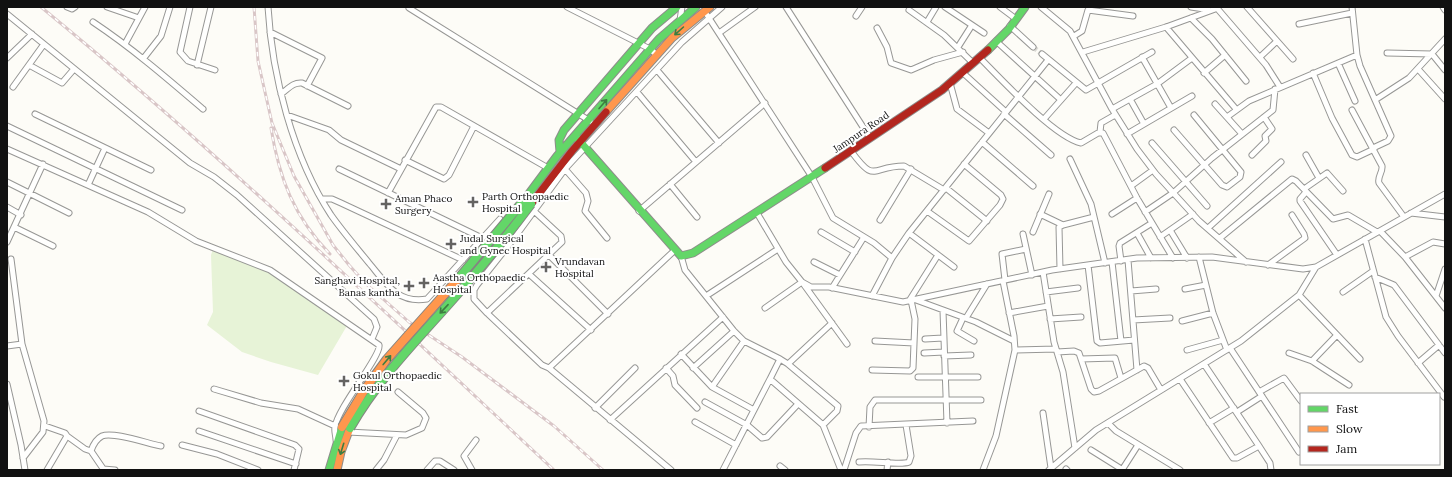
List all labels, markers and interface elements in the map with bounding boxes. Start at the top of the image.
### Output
one-way arrow [674,27,685,36]
one-way arrow [598,98,607,109]
street label: Jampura Road [830,108,892,156]
place label: Parth Orthopaedic Hospital [482,190,569,215]
place label: Aman Phaco Surgery [394,192,452,217]
marker: Parth Orthopaedic Hospital [467,196,479,208]
marker: Aman Phaco Surgery [380,198,392,210]
place label: Judal Surgical and Gynec Hospital [459,232,551,257]
marker: Judal Surgical and Gynec Hospital [445,238,457,250]
place label: Vrundavan Hospital [554,255,605,280]
marker: Vrundavan Hospital [540,261,552,273]
place label: Aastha Orthopaedic Hospital [432,271,526,296]
place label: Sanghavi Hospital, Banas kantha [315,274,400,299]
marker: Aastha Orthopaedic Hospital [418,277,430,289]
marker: Sanghavi Hospital, Banas kantha [403,280,415,292]
one-way arrow [439,304,449,314]
one-way arrow [382,354,391,365]
place label: Gokul Orthopaedic Hospital [353,369,442,394]
marker: Gokul Orthopaedic Hospital [338,375,350,387]
legend [1300,393,1440,465]
text: Fast [1336,401,1359,416]
text: Slow [1336,421,1363,436]
text: Jam [1335,441,1357,456]
one-way arrow [338,442,345,455]

